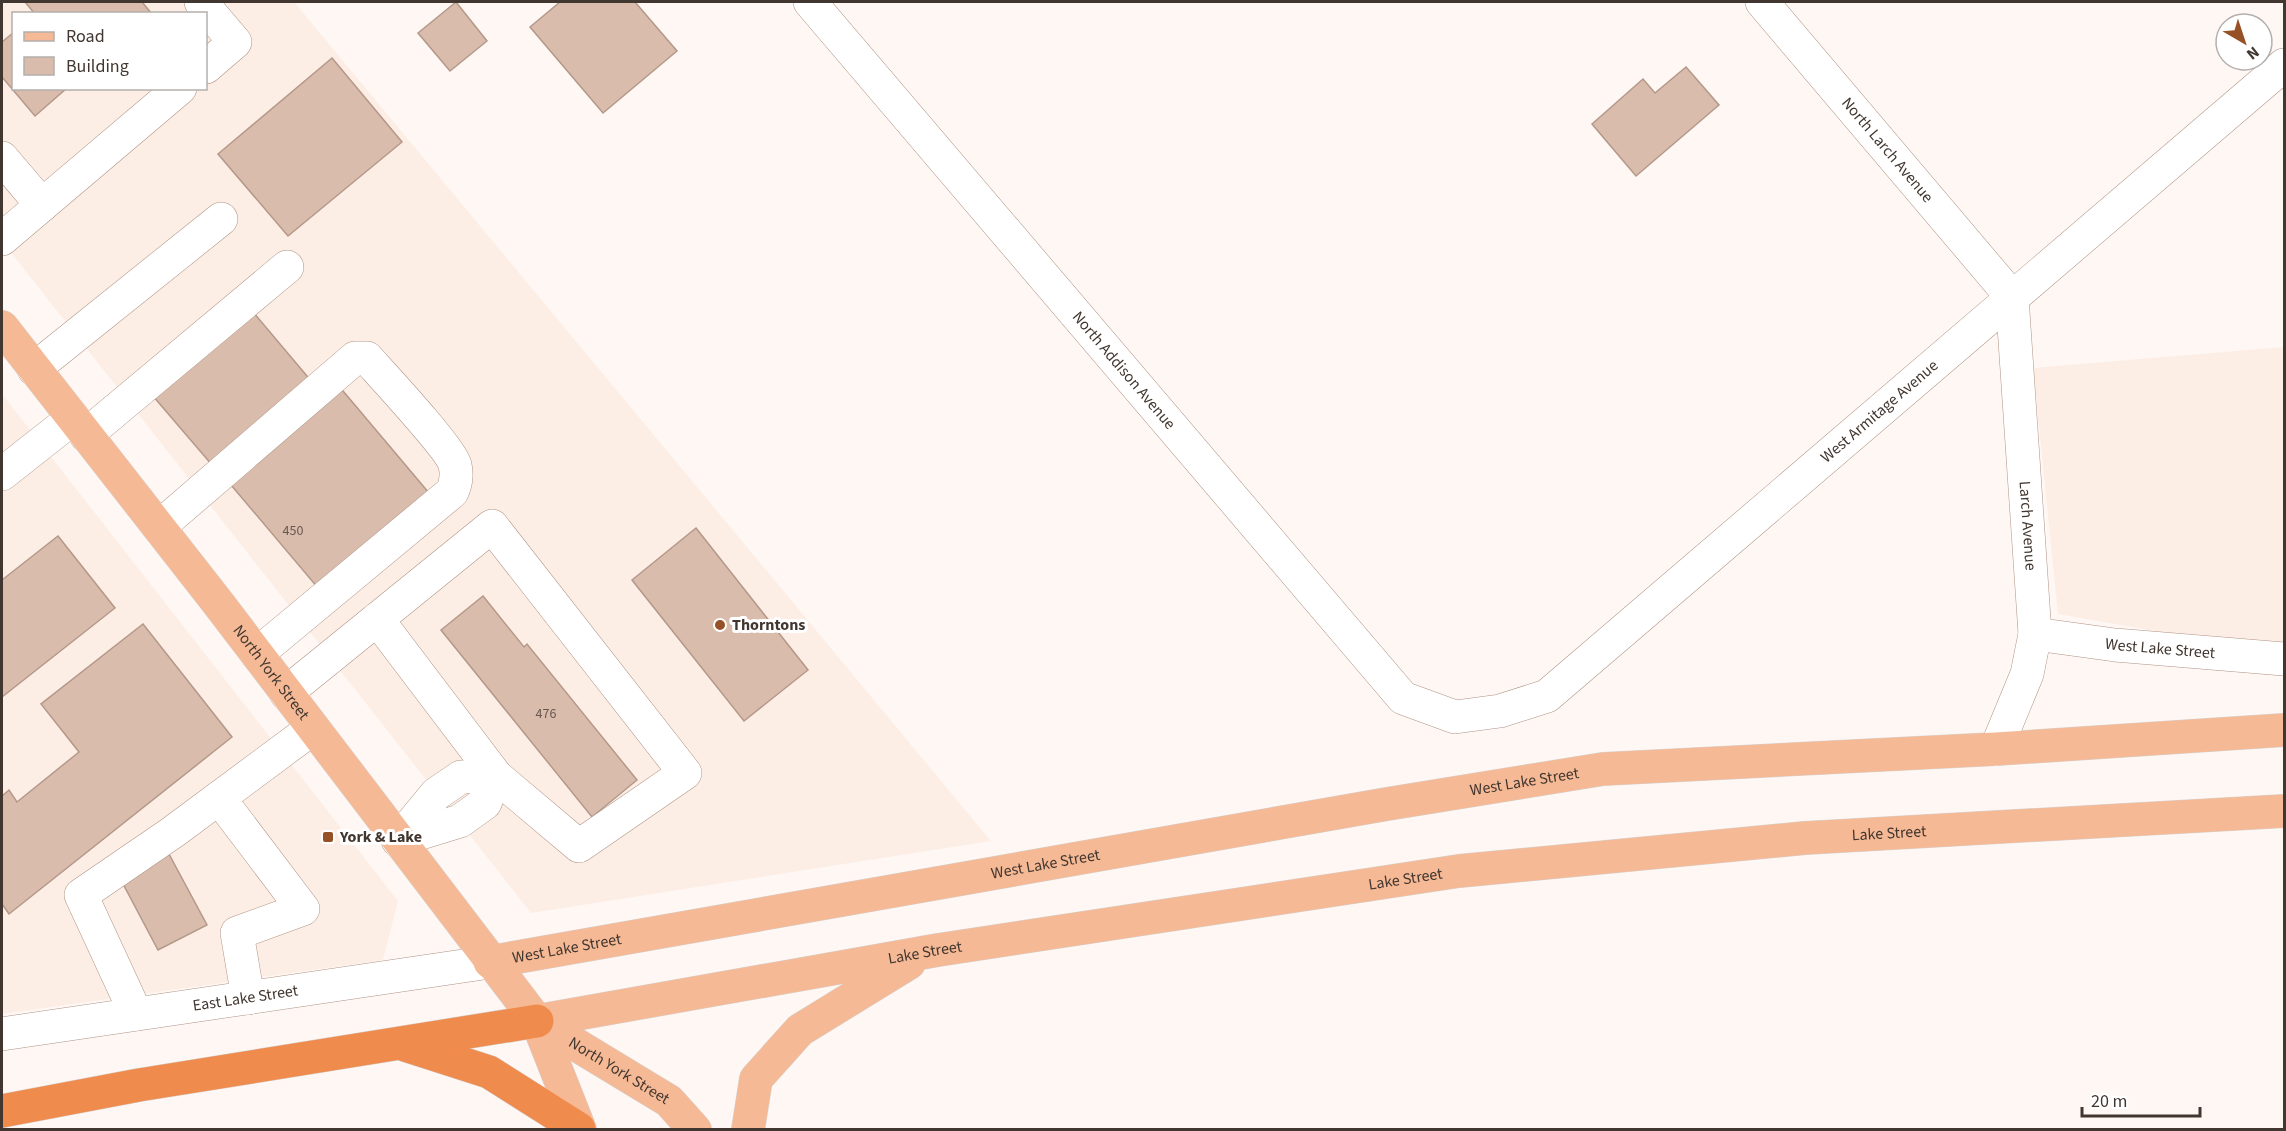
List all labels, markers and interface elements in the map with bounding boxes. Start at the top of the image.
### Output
legend [12,12,207,90]
north arrow [2214,12,2274,72]
text: Road [66,24,105,49]
text: N [2242,41,2264,65]
text: Building [66,54,129,79]
street label: North Larch Avenue [1836,93,1938,207]
street label: North Addison Avenue [1067,307,1181,434]
street label: West Armitage Avenue [1816,355,1943,468]
street label: Larch Avenue [2014,480,2042,571]
house number: 450 [283,521,303,541]
place label: Thorntons [732,614,805,636]
marker: Thorntons [713,618,727,632]
street label: North York Street [228,620,315,725]
street label: West Lake Street [2104,633,2217,664]
house number: 476 [536,704,556,724]
street label: West Lake Street [1468,762,1581,801]
street label: Lake Street [1851,820,1928,846]
place label: York & Lake [339,826,422,848]
marker: York & Lake [321,830,335,844]
street label: West Lake Street [989,844,1102,885]
street label: Lake Street [1367,863,1445,896]
street label: West Lake Street [511,928,624,969]
street label: Lake Street [886,935,964,970]
street label: East Lake Street [191,979,300,1017]
street label: North York Street [564,1032,674,1110]
scale bar [2082,1080,2200,1118]
text: 20 m [2091,1089,2127,1114]

